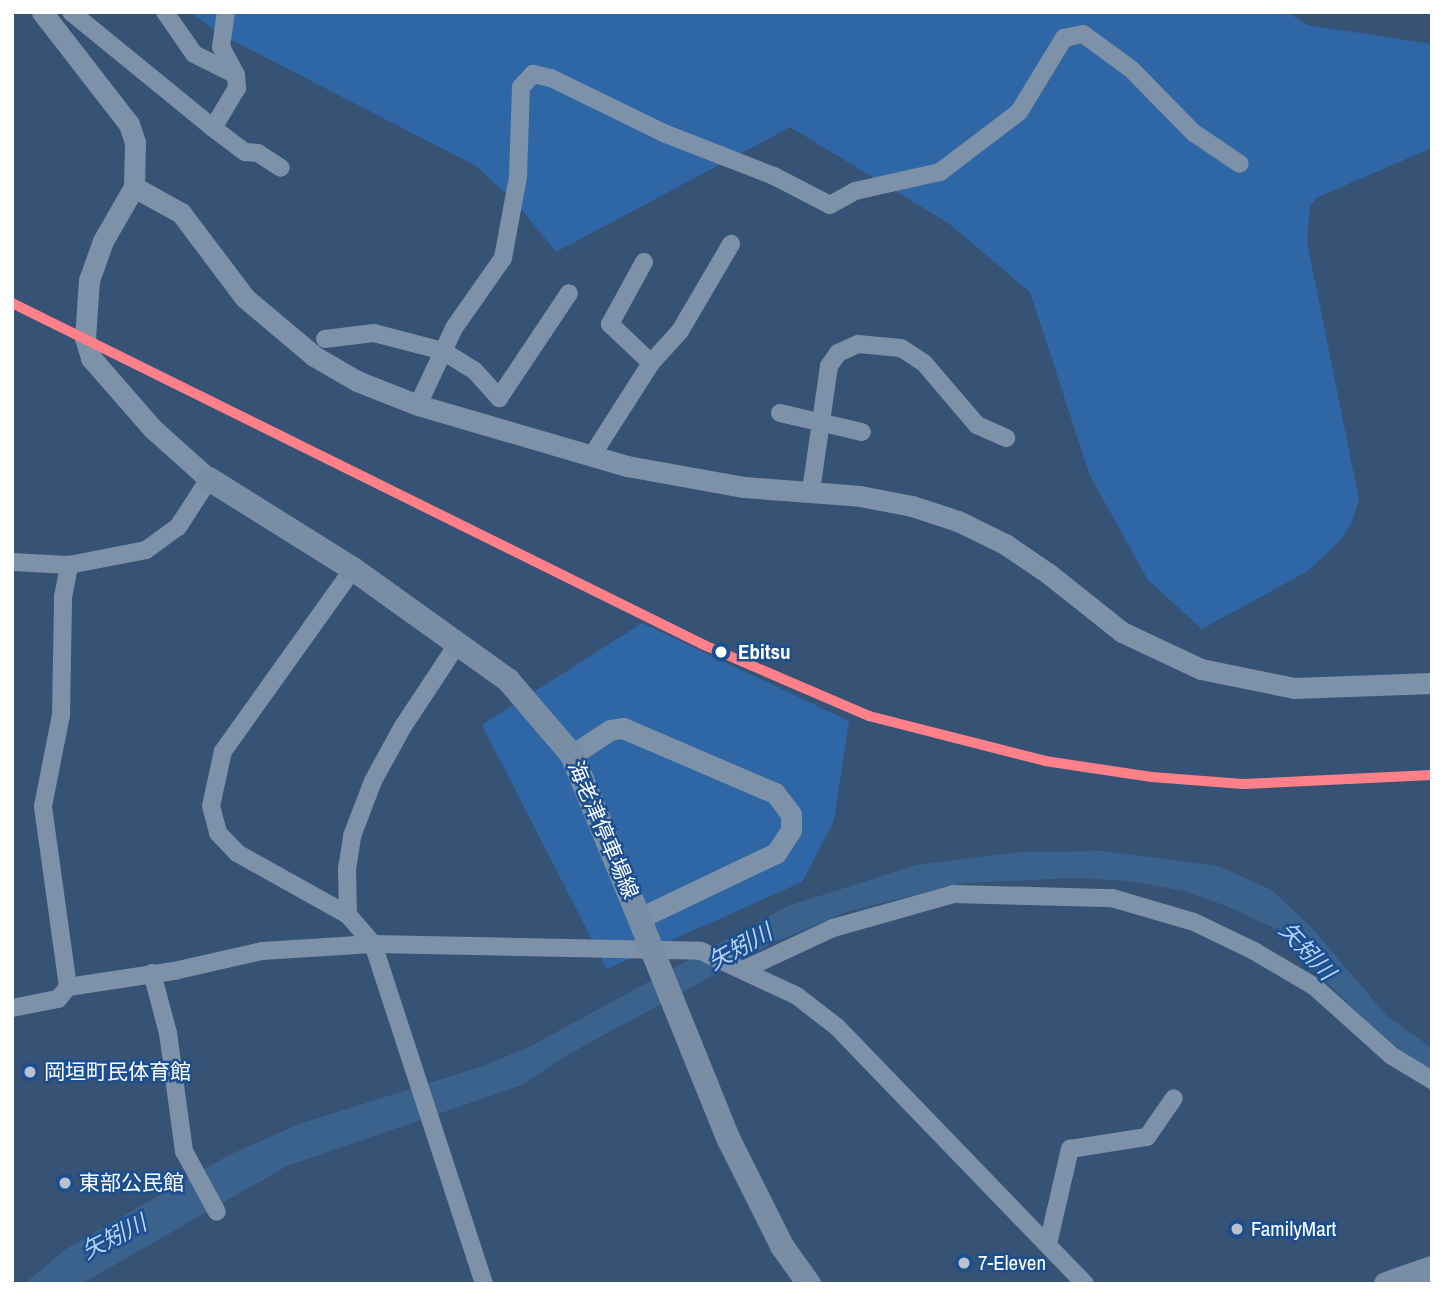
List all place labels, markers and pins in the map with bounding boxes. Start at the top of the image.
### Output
place label: Ebitsu [738,639,791,665]
marker: Ebitsu [710,641,732,663]
place label: 岡垣町民体育館 [44,1059,191,1085]
marker: 岡垣町民体育館 [22,1064,38,1080]
place label: 東部公民館 [79,1170,184,1196]
marker: 東部公民館 [57,1175,73,1191]
place label: FamilyMart [1251,1216,1336,1242]
marker: FamilyMart [1229,1221,1245,1237]
place label: 7-Eleven [978,1250,1046,1276]
marker: 7-Eleven [956,1255,972,1271]

